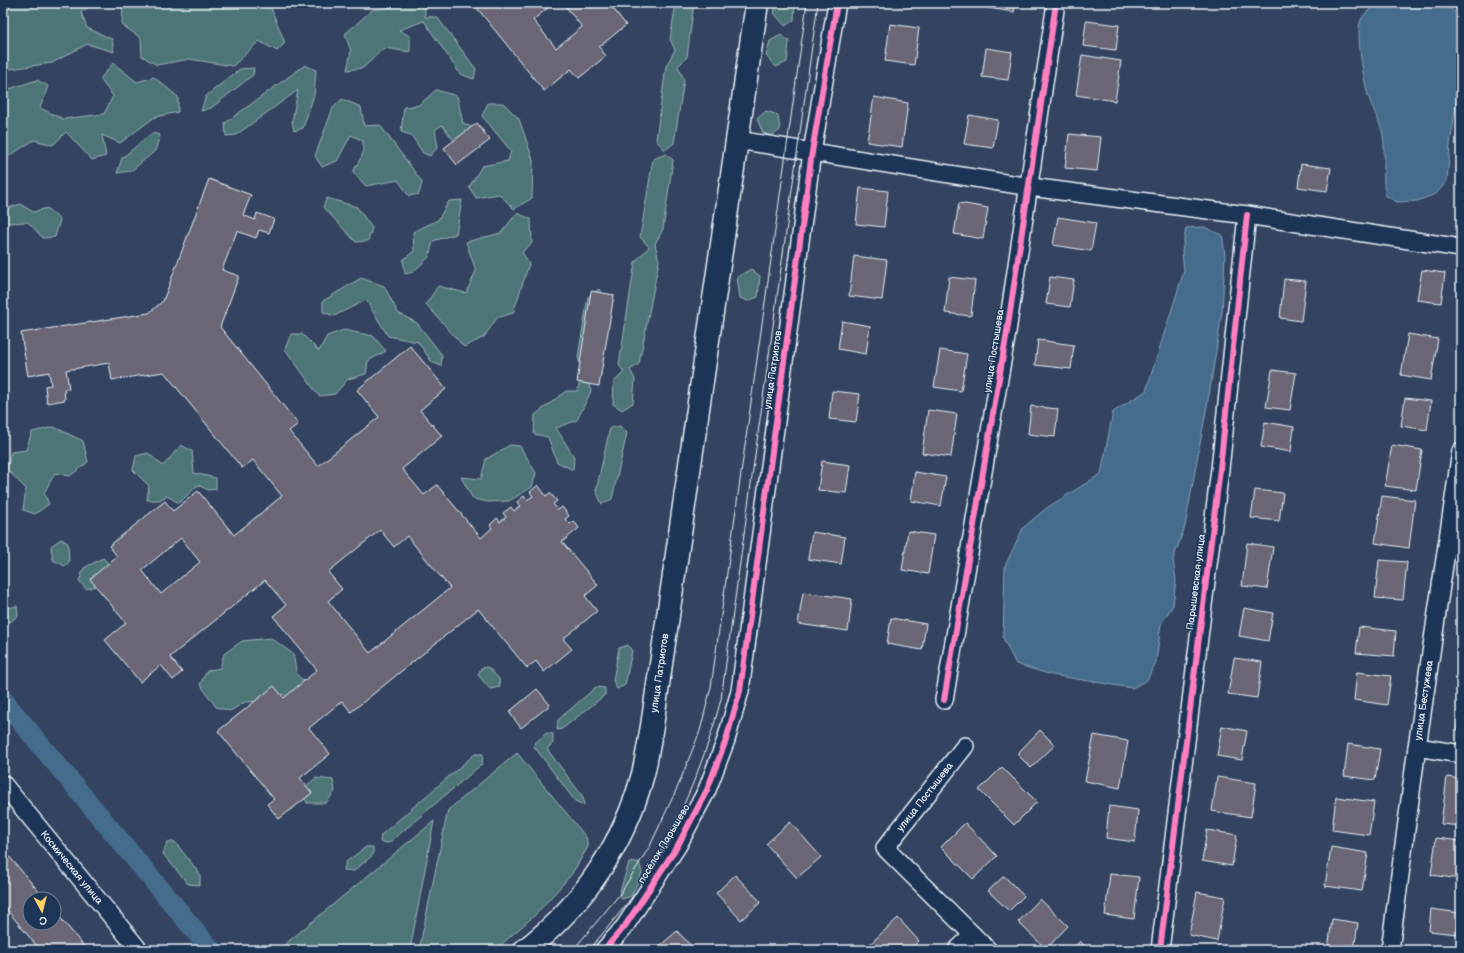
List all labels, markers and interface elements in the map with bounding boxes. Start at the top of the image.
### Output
street label: улица Постышева [981,308,1007,394]
street label: улица Патриотов [762,329,785,410]
street label: Парышевская улица [1184,533,1208,631]
street label: улица Патриотов [648,632,671,713]
street label: улица Бестужева [1412,659,1436,741]
street label: улица Постышева [894,760,956,834]
street label: посёлок Парышево [636,802,692,886]
street label: Космическая улица [38,828,105,907]
north arrow [22,891,62,931]
text: С [38,914,48,927]

